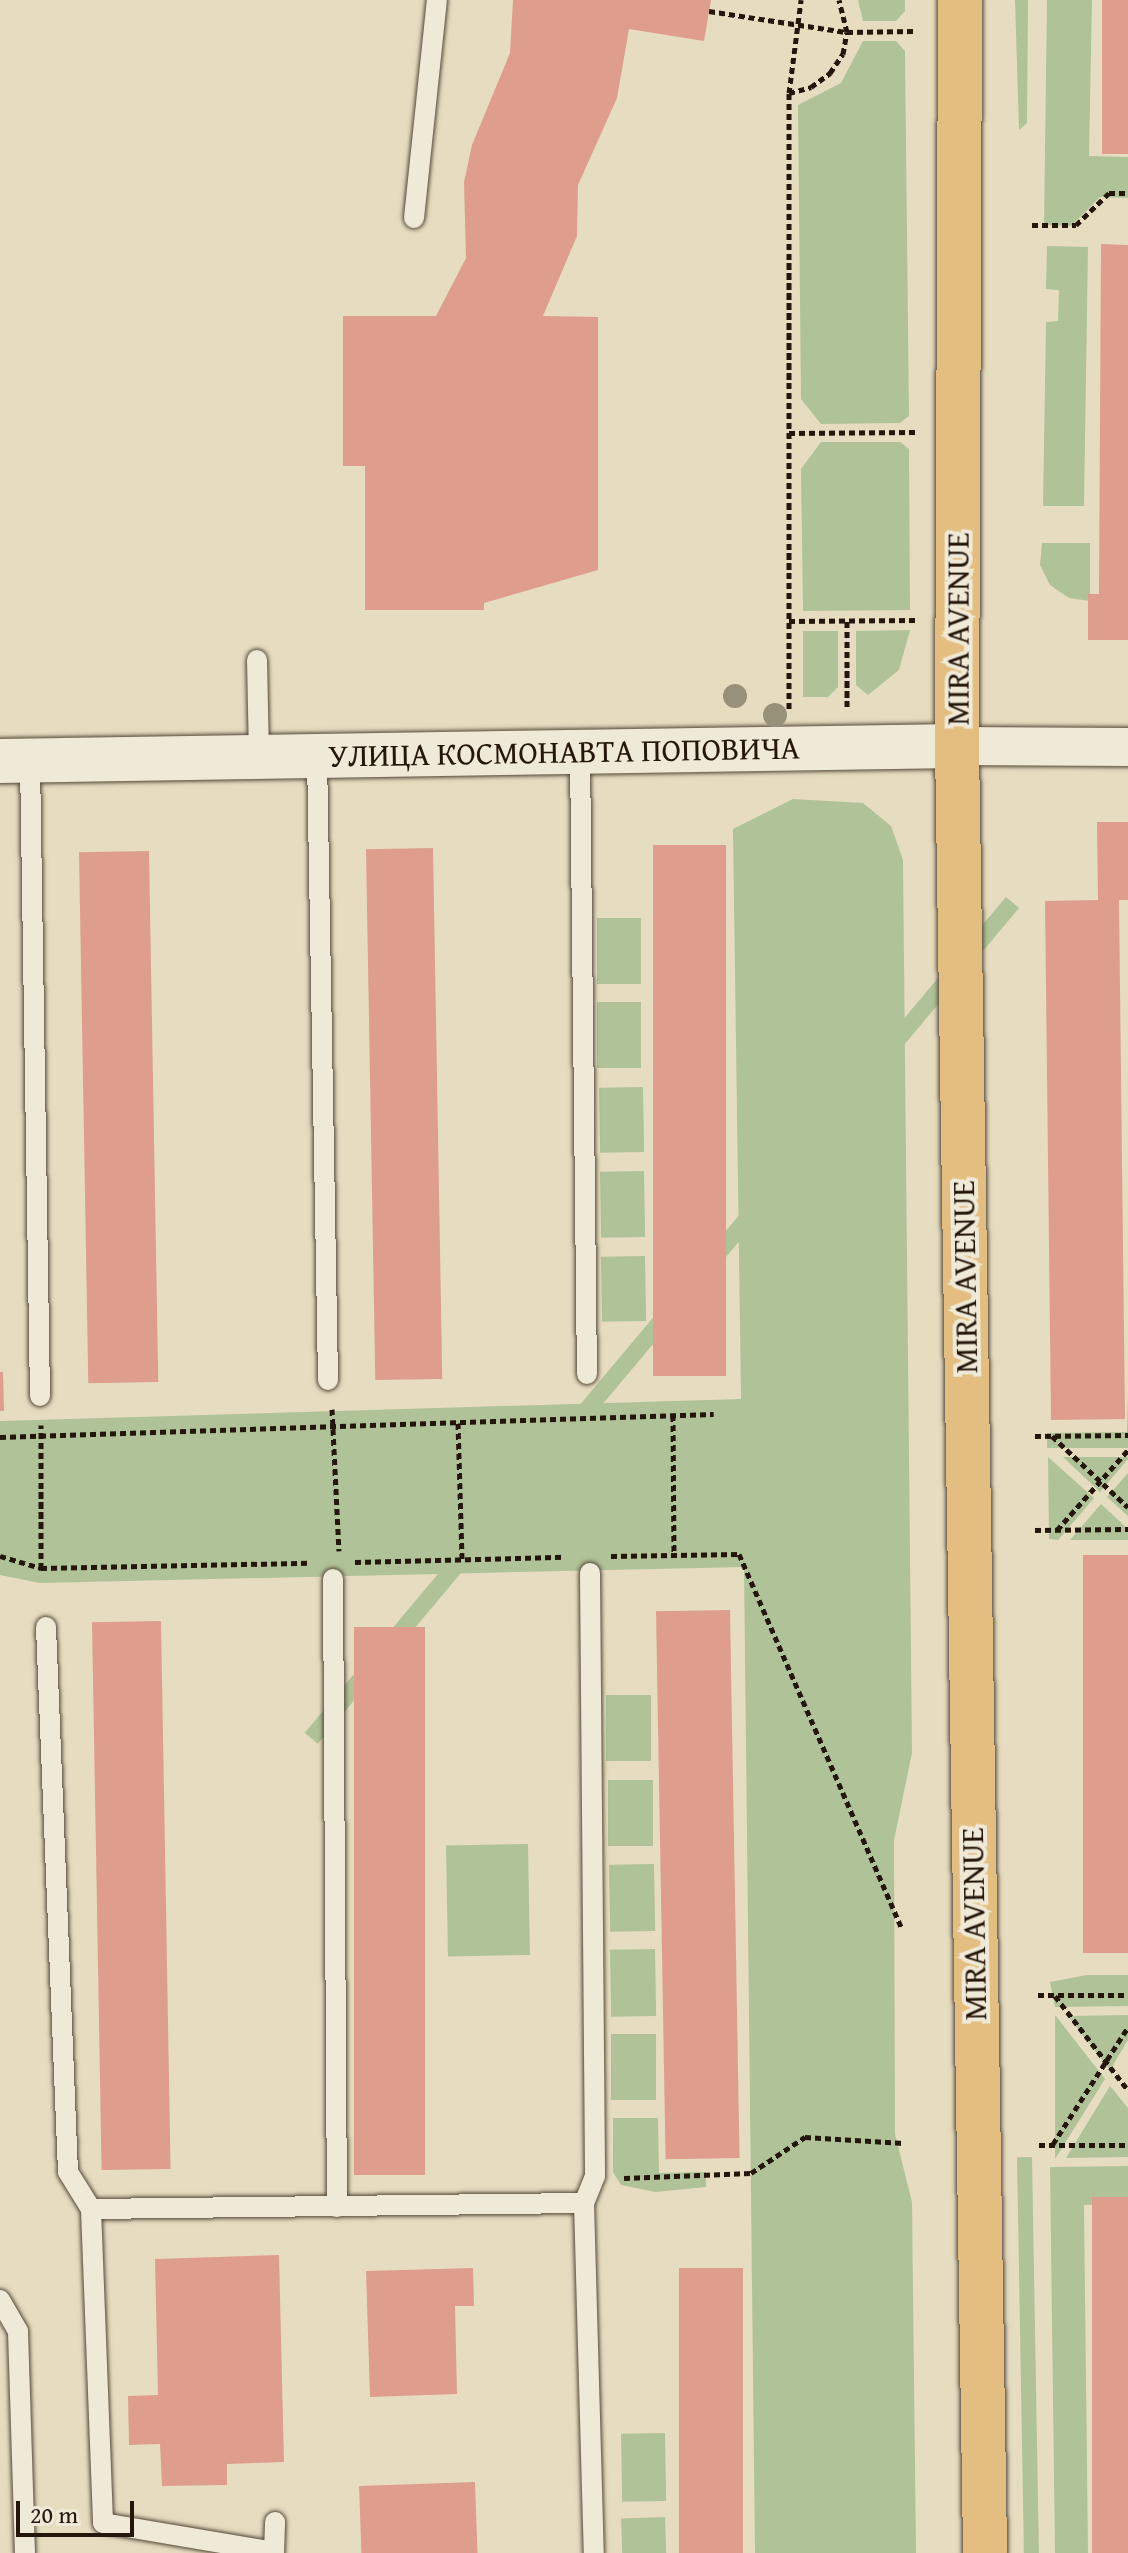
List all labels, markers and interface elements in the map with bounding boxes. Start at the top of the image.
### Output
street label: MIRA AVENUE [939,532,977,726]
street label: УЛИЦА КОСМОНАВТА ПОПОВИЧА [328,729,800,775]
street label: MIRA AVENUE [944,1180,986,1374]
street label: MIRA AVENUE [953,1827,995,2021]
scale bar [20,2485,138,2535]
text: 20 m [30,2497,78,2532]

